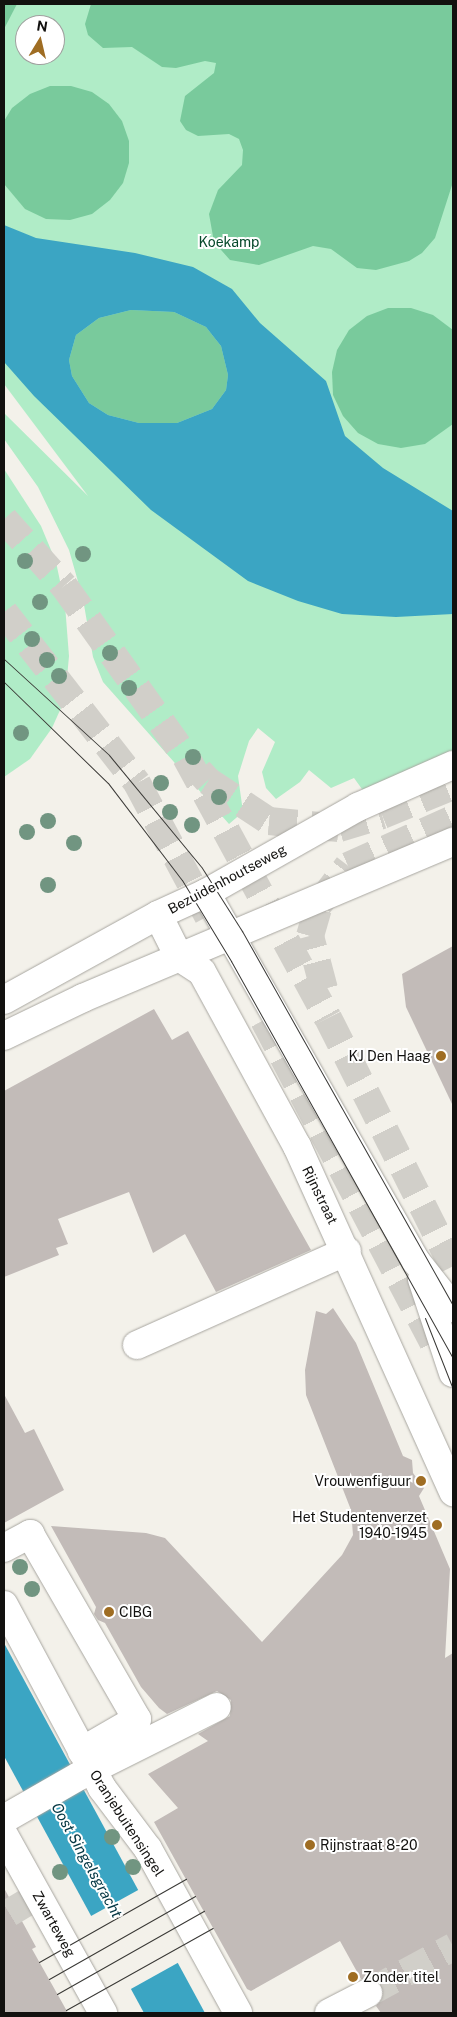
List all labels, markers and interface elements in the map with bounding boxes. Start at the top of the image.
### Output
north arrow [15,15,65,65]
text: N [36,17,49,35]
park label: Koekamp [199,234,259,250]
street label: Bezuidenhoutseweg [165,841,289,917]
place label: KJ Den Haag [348,1048,431,1064]
marker: KJ Den Haag [435,1050,447,1062]
street label: Rijnstraat [299,1163,341,1227]
place label: Vrouwenfiguur [315,1473,411,1489]
marker: Vrouwenfiguur [415,1475,427,1487]
place label: Het Studentenverzet 1940-1945 [292,1509,427,1541]
marker: Het Studentenverzet 1940-1945 [431,1519,443,1531]
place label: CIBG [119,1604,152,1620]
marker: CIBG [103,1606,115,1618]
street label: Oranjebuitensingel [86,1767,168,1879]
water label: Oost Singelsgracht [48,1799,126,1921]
place label: Rijnstraat 8-20 [320,1837,417,1853]
marker: Rijnstraat 8-20 [304,1839,316,1851]
street label: Zwarteweg [29,1888,79,1960]
place label: Zonder titel [363,1969,439,1985]
marker: Zonder titel [347,1971,359,1983]

